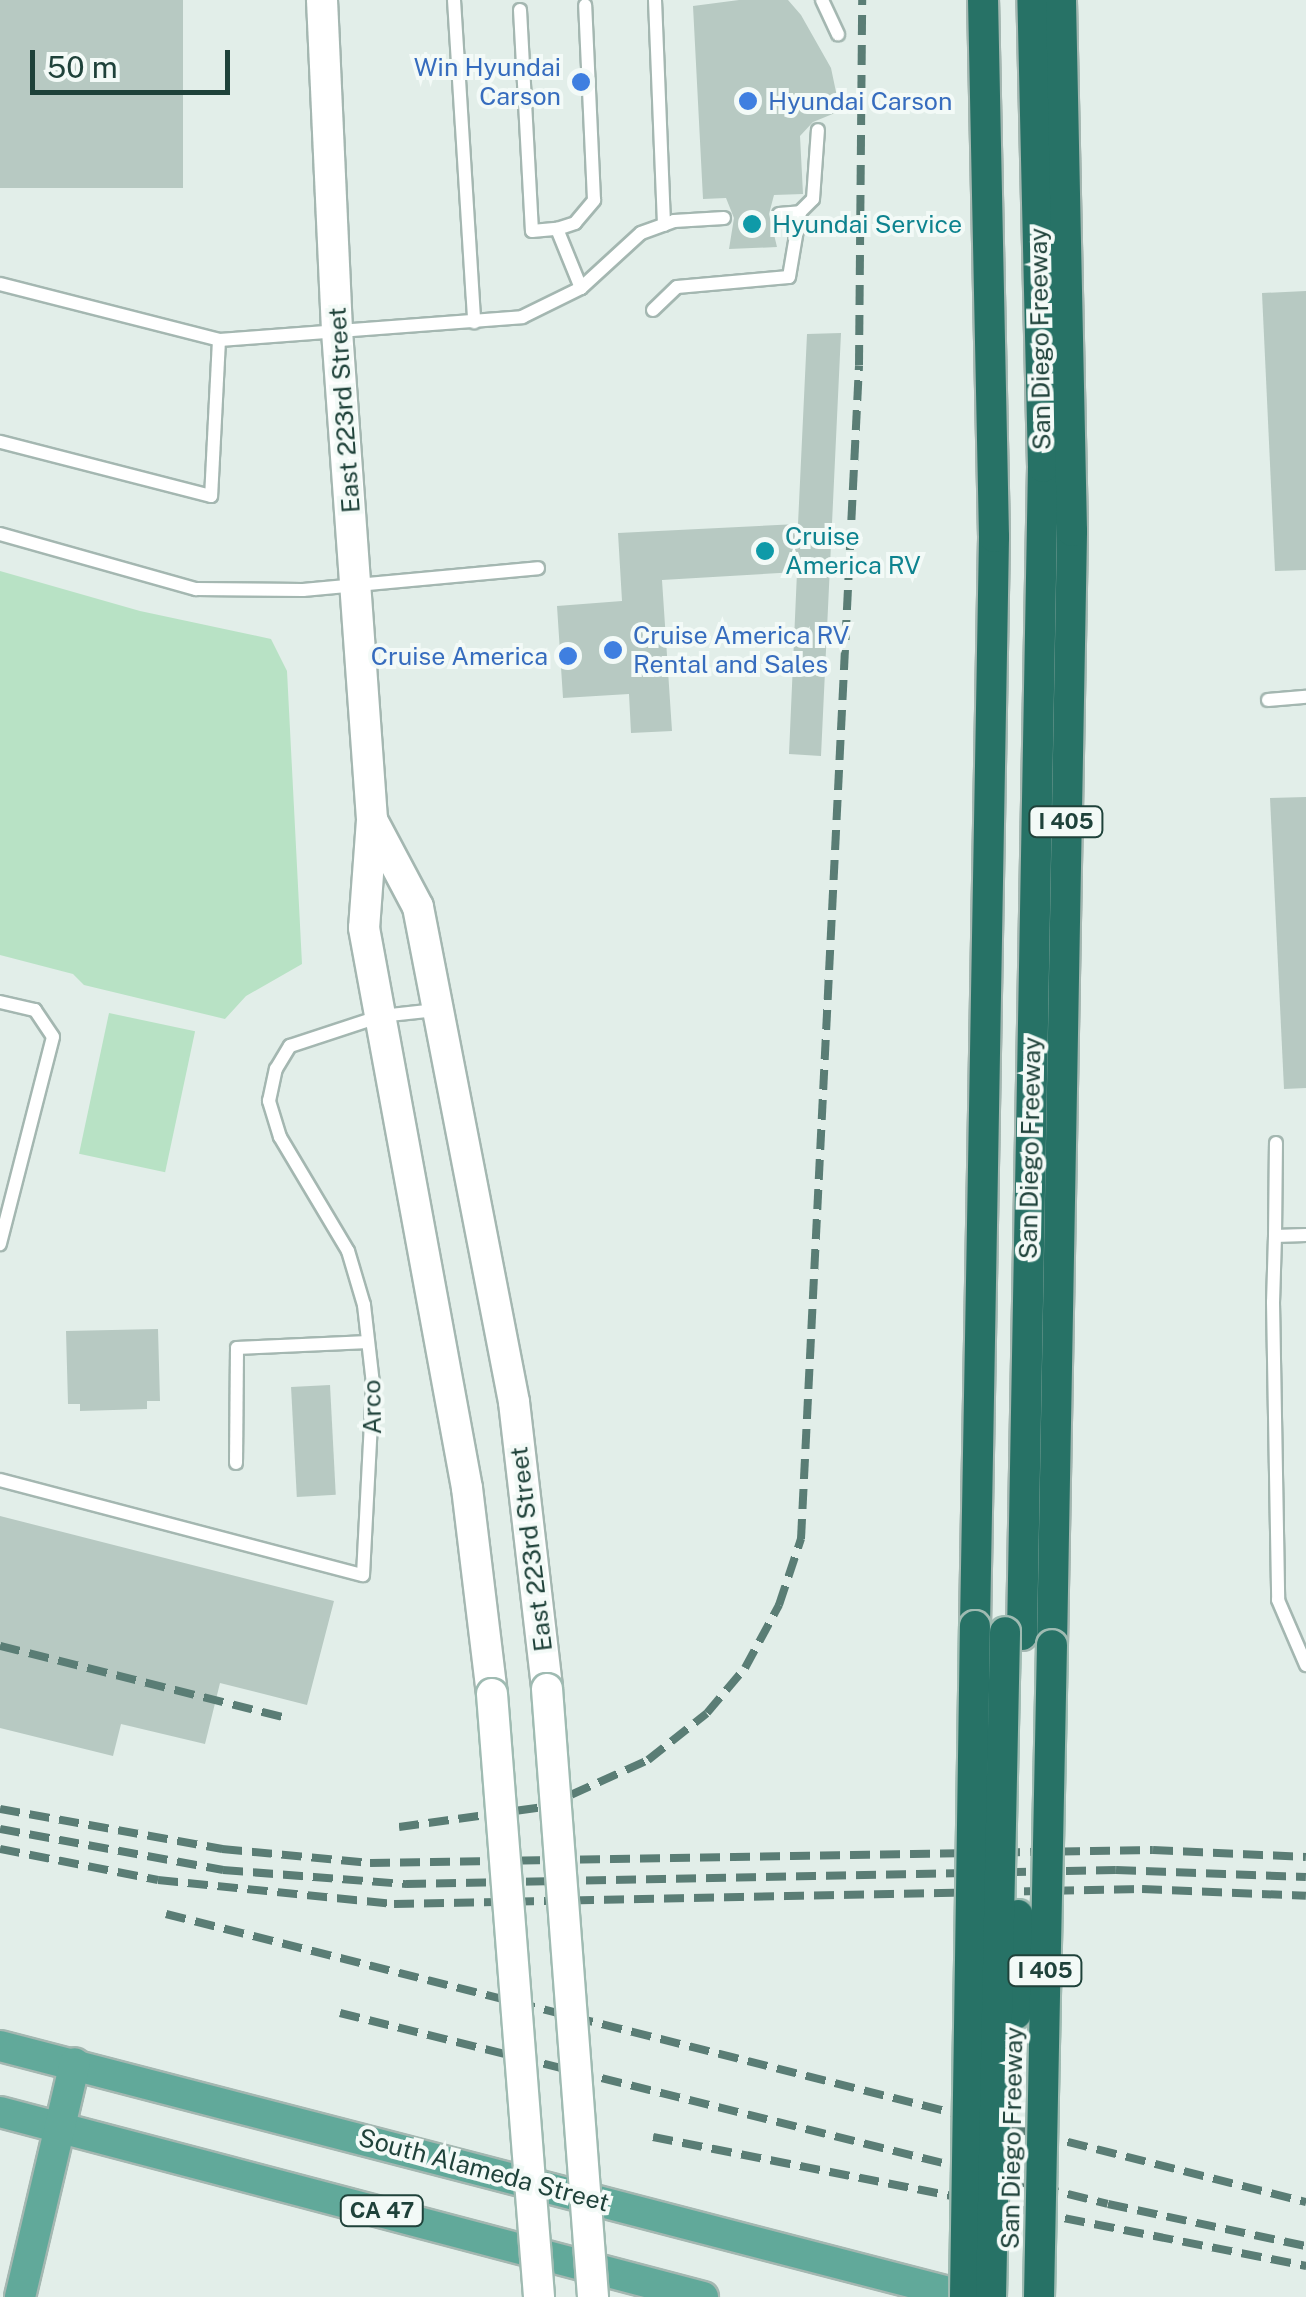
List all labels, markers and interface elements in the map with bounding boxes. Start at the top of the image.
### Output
scale bar [35,30,235,92]
text: 50 m [47,49,118,85]
place label: Win Hyundai Carson [414,53,561,112]
marker: Win Hyundai Carson [570,71,592,93]
place label: Hyundai Carson [768,86,952,116]
marker: Hyundai Carson [737,90,759,112]
place label: Hyundai Service [772,209,962,239]
marker: Hyundai Service [741,213,763,235]
street label: San Diego Freeway [1023,227,1057,451]
street label: East 223rd Street [322,306,366,514]
place label: Cruise America RV [785,522,921,581]
marker: Cruise America RV [754,540,776,562]
place label: Cruise America RV Rental and Sales [633,621,850,680]
marker: Cruise America RV Rental and Sales [602,639,624,661]
place label: Cruise America [371,641,548,671]
marker: Cruise America [557,645,579,667]
road number: I 405 [1026,805,1106,839]
street label: San Diego Freeway [1013,1036,1047,1260]
street label: Arco [357,1379,387,1435]
street label: East 223rd Street [504,1445,558,1653]
road number: I 405 [1005,1954,1085,1988]
street label: San Diego Freeway [995,2026,1029,2250]
street label: South Alameda Street [355,2122,613,2218]
road number: CA 47 [340,2194,424,2228]

